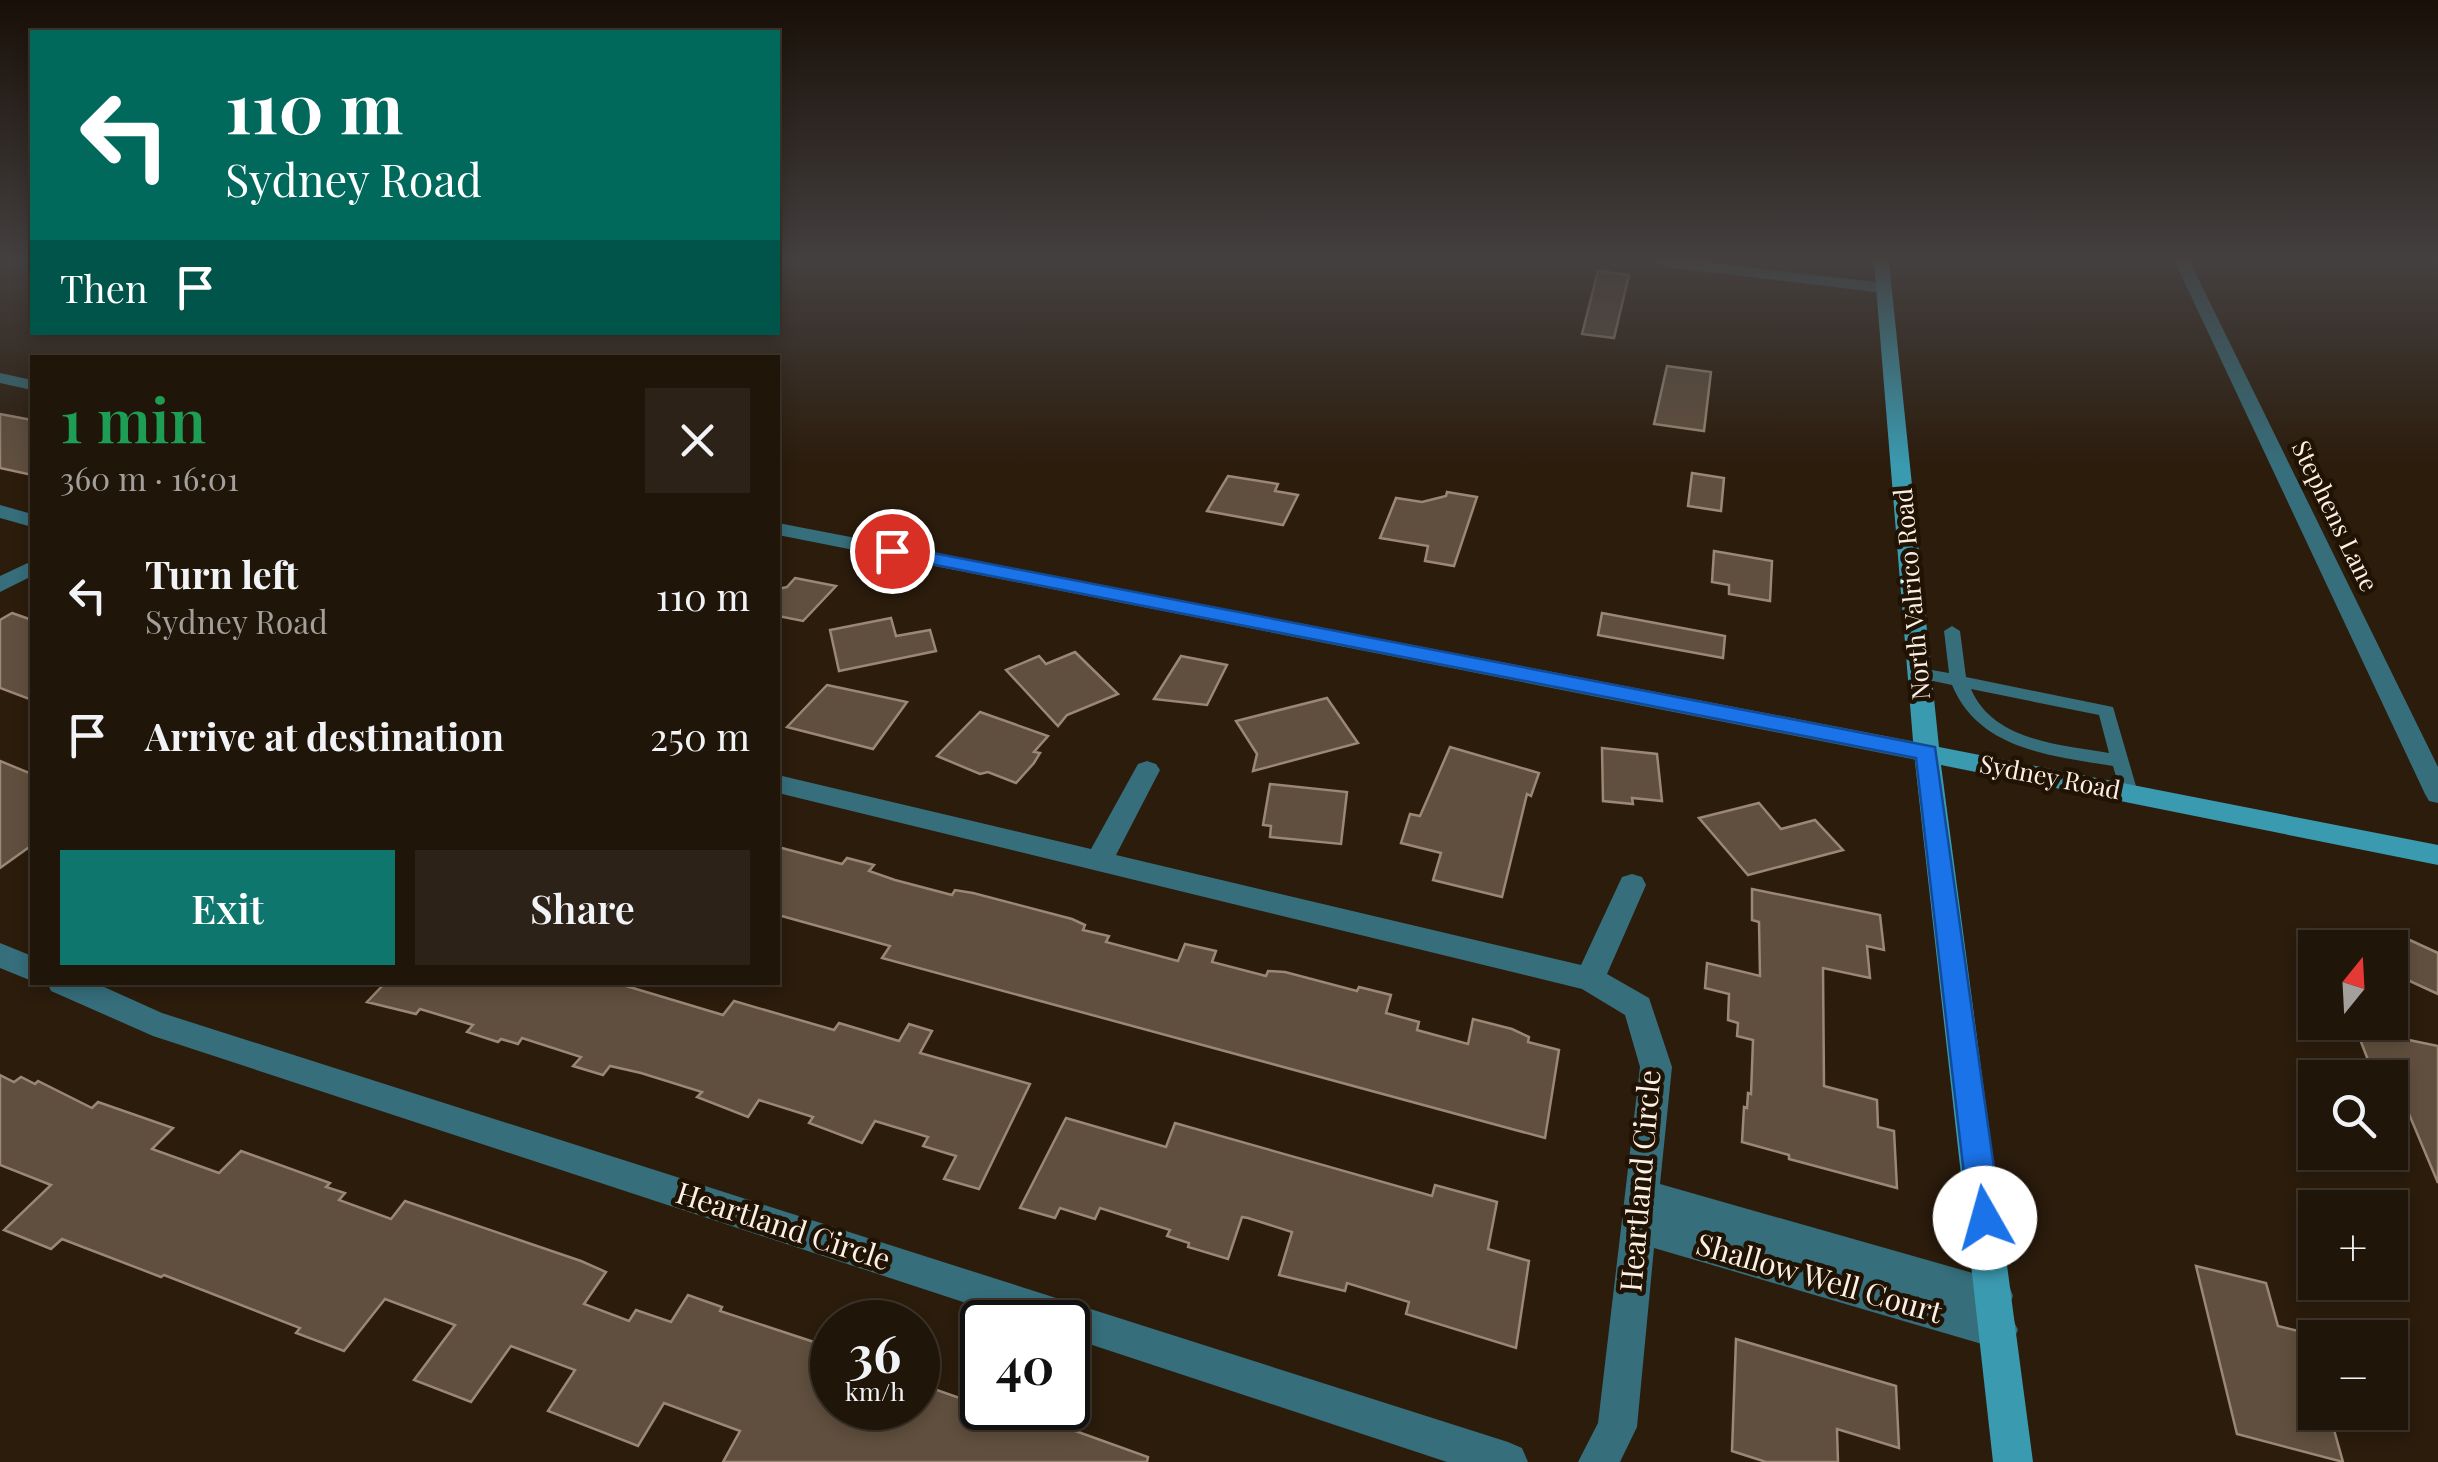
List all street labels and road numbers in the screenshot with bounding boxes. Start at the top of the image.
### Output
street label: Stephens Lane [2286,434,2387,596]
street label: North Valrico Road [1885,487,1936,701]
street label: Sydney Road [1977,746,2124,805]
street label: Heartland Circle [1609,1068,1669,1294]
street label: Heartland Circle [671,1172,896,1279]
street label: Shallow Well Court [1692,1223,1948,1331]

